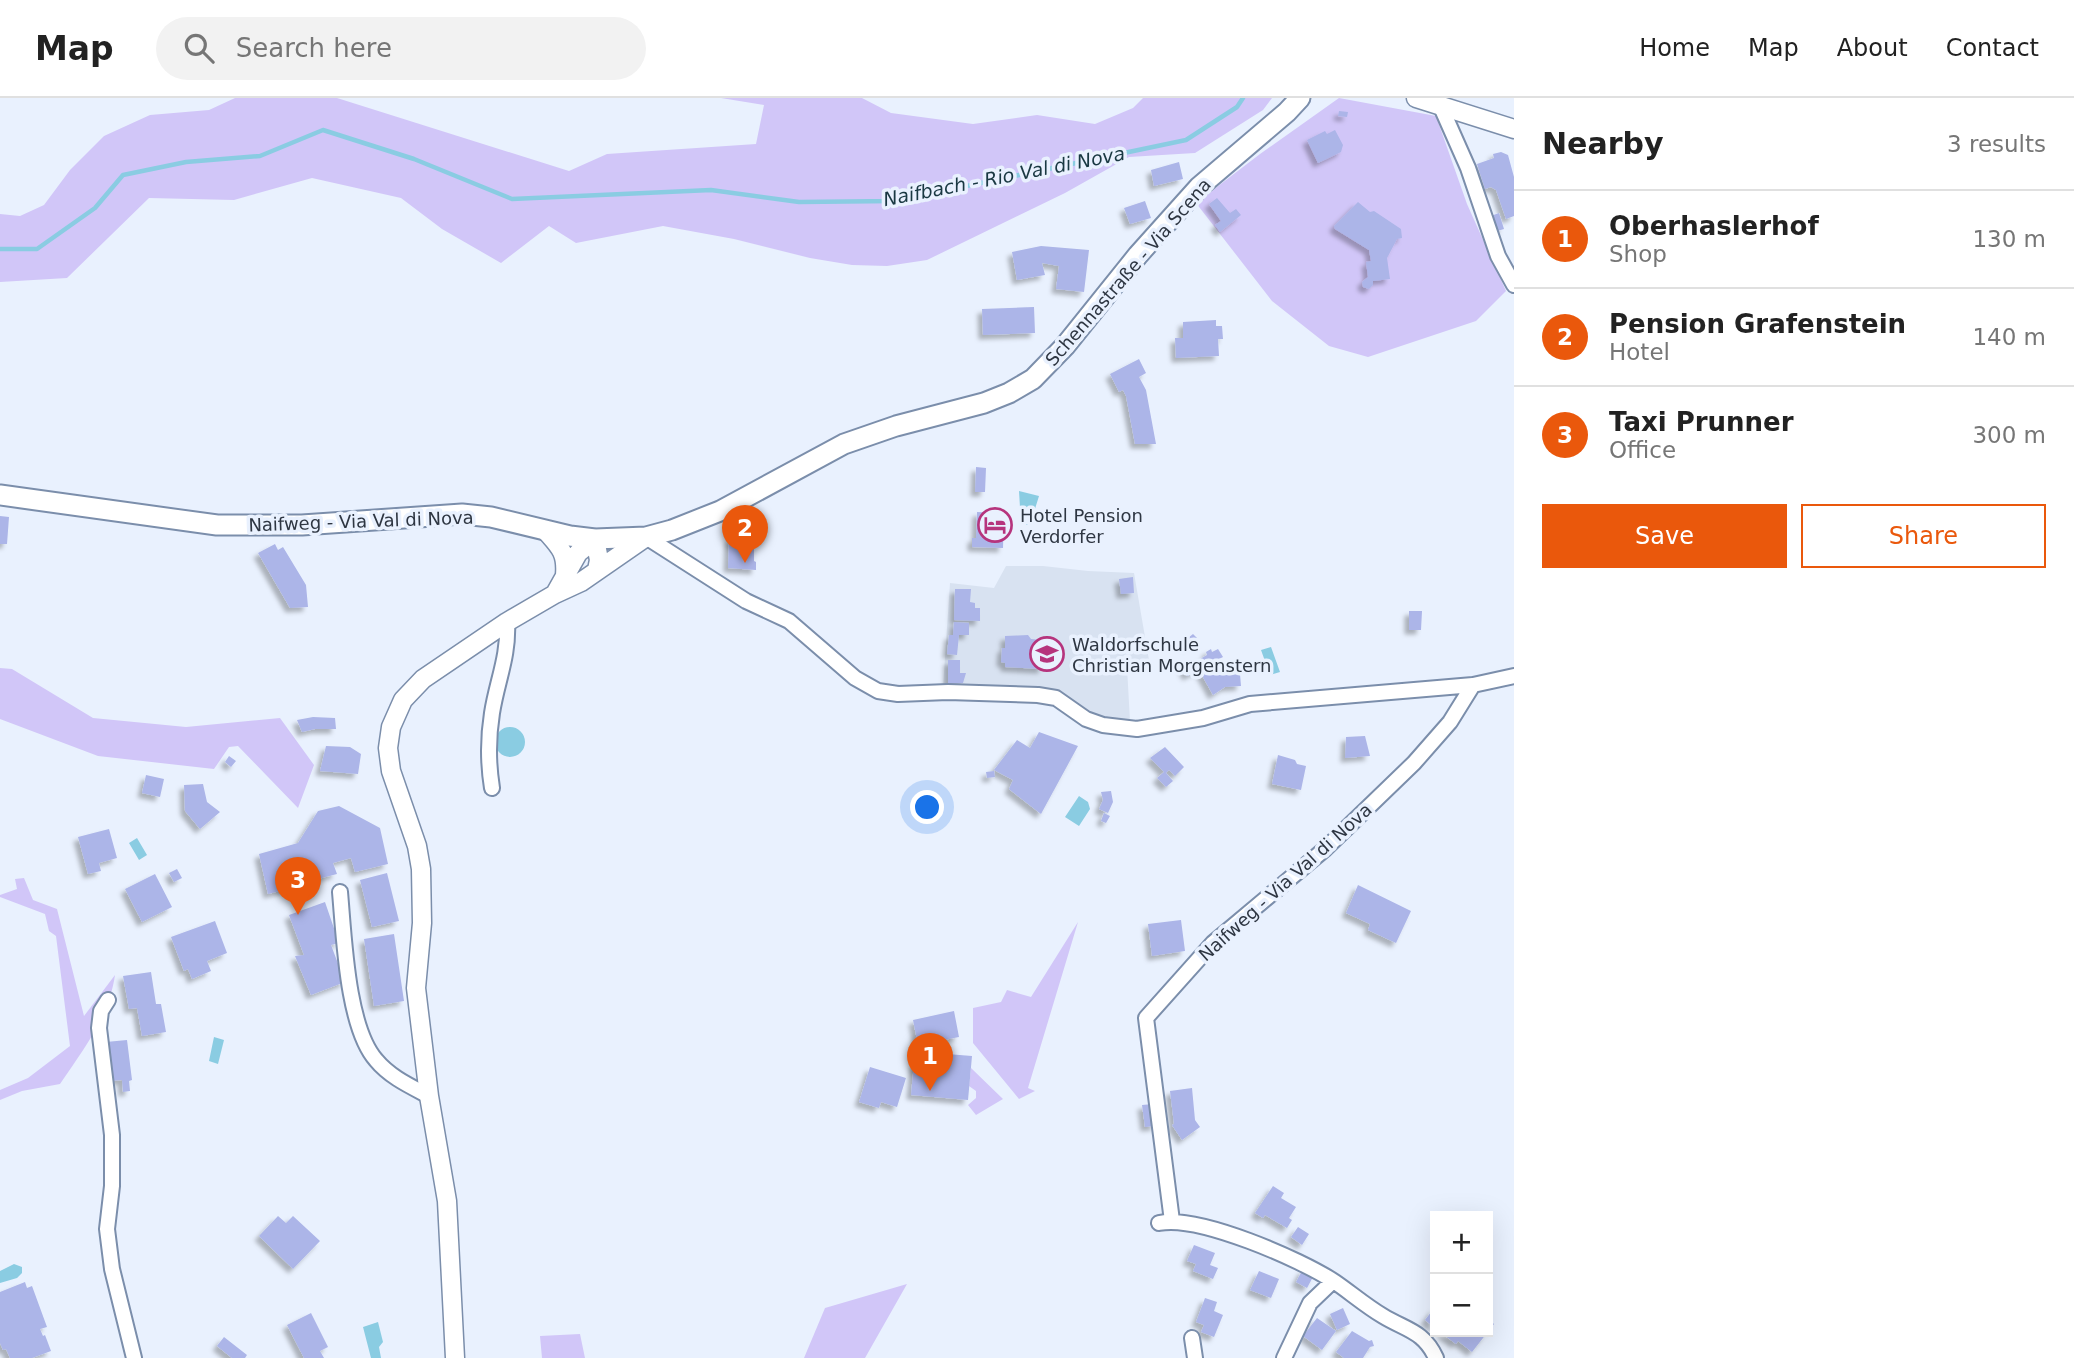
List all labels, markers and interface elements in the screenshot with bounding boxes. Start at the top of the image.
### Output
search box [156,17,646,80]
text: Map [35,29,114,68]
icon: search [180,29,218,67]
text: Search here [236,33,392,63]
text: Home [1639,34,1710,62]
text: Map [1748,34,1799,62]
text: About [1837,34,1908,62]
text: Contact [1946,34,2039,62]
text: Nearby [1542,126,1664,161]
text: 3 results [1947,131,2046,157]
water label: Naifbach - Rio Val di Nova [881,142,1127,210]
street label: Schennastraße - Via Scena [1041,174,1215,370]
text: Oberhaslerhof [1609,211,1819,241]
text: 1 [1557,226,1573,252]
text: 130 m [1972,226,2046,252]
text: Shop [1609,241,1667,267]
text: Pension Grafenstein [1609,309,1906,339]
text: 2 [1557,324,1573,350]
text: 140 m [1972,324,2046,350]
text: Hotel [1609,339,1670,365]
text: Taxi Prunner [1609,407,1794,437]
text: 3 [1557,422,1573,448]
text: 300 m [1972,422,2046,448]
text: Office [1609,437,1676,463]
button: Save [1542,504,1787,568]
button: Share [1801,504,2046,568]
pin: 2 [722,505,768,563]
place label: Hotel Pension Verdorfer [1020,505,1143,547]
hotel icon: Hotel Pension Verdorfer [976,506,1014,544]
street label: Naifweg - Via Val di Nova [248,507,474,535]
place label: Waldorfschule Christian Morgenstern [1072,634,1272,676]
school or university icon: Waldorfschule Christian Morgenstern [1028,635,1066,673]
your location [910,790,944,824]
street label: Naifweg - Via Val di Nova [1194,799,1376,965]
pin: 3 [275,857,321,915]
pin: 1 [907,1033,953,1091]
map controls [1430,1211,1493,1337]
button: + [1430,1211,1493,1274]
button: − [1430,1274,1493,1337]

